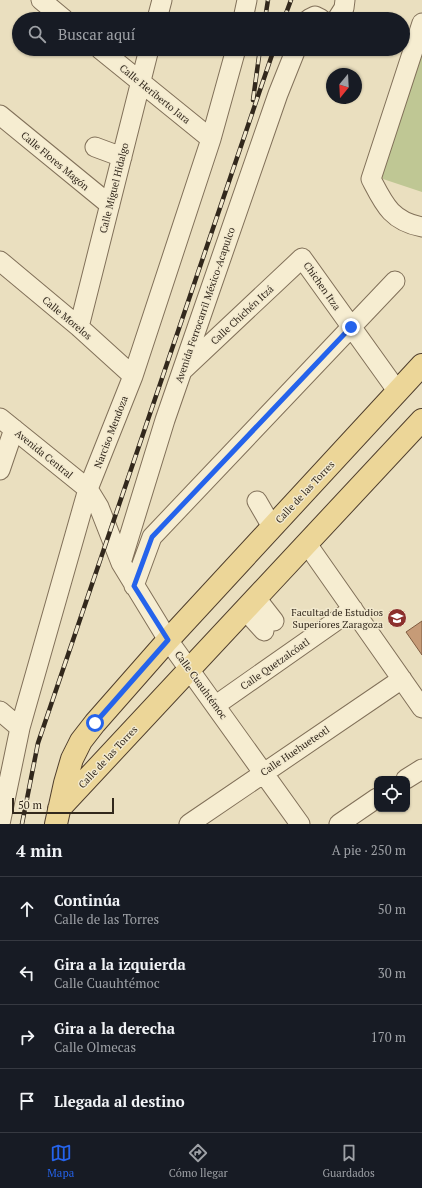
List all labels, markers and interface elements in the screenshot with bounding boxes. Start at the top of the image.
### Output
search box [12,12,410,56]
icon: search [26,23,48,45]
text: Buscar aquí [58,24,135,44]
street label: Calle Heriberto Jara [117,61,193,127]
north arrow [326,68,362,104]
street label: Calle Flores Magón [18,129,92,193]
street label: Calle Miguel Hidalgo [96,141,132,235]
street label: Avenida Ferrocarril México-Acapulco [172,225,238,385]
street label: Chichen Itza [300,259,344,313]
street label: Calle Chichén Itzá [208,282,276,348]
street label: Calle Morelos [39,293,95,343]
route end [342,318,360,336]
street label: Narciso Mendoza [91,394,131,470]
street label: Avenida Central [12,427,76,481]
street label: Calle de las Torres [273,458,337,526]
place label: Facultad de Estudios Superiores Zaragoza [291,606,383,631]
school or university icon: Facultad de Estudios Superiores Zaragoza [386,607,408,629]
street label: Calle Quetzalcóatl [238,635,312,693]
street label: Calle Cuauhtémoc [172,648,230,722]
route start [86,714,104,732]
street label: Calle de las Torres [76,723,140,791]
street label: Calle Huehueteotl [258,723,332,779]
map controls [374,776,410,812]
button: locate [374,776,410,812]
scale bar [12,796,114,815]
text: 50 m [18,798,42,812]
text: 4 min [16,839,63,862]
text: A pie · 250 m [332,841,406,859]
text: Continúa [54,890,120,910]
icon: ahead [16,898,38,920]
text: 50 m [378,900,406,918]
text: Calle de las Torres [54,910,159,928]
text: Gira a la izquierda [54,954,186,974]
icon: left [16,962,38,984]
text: 30 m [378,964,406,982]
text: Calle Cuauhtémoc [54,974,160,992]
text: Gira a la derecha [54,1018,175,1038]
icon: right [16,1026,38,1048]
text: 170 m [371,1028,406,1046]
text: Calle Olmecas [54,1038,136,1056]
icon: arrive [16,1090,38,1112]
text: Llegada al destino [54,1091,185,1111]
tab: Mapa [47,1142,74,1180]
tab: Cómo llegar [169,1142,228,1180]
tab: Guardados [322,1142,375,1180]

